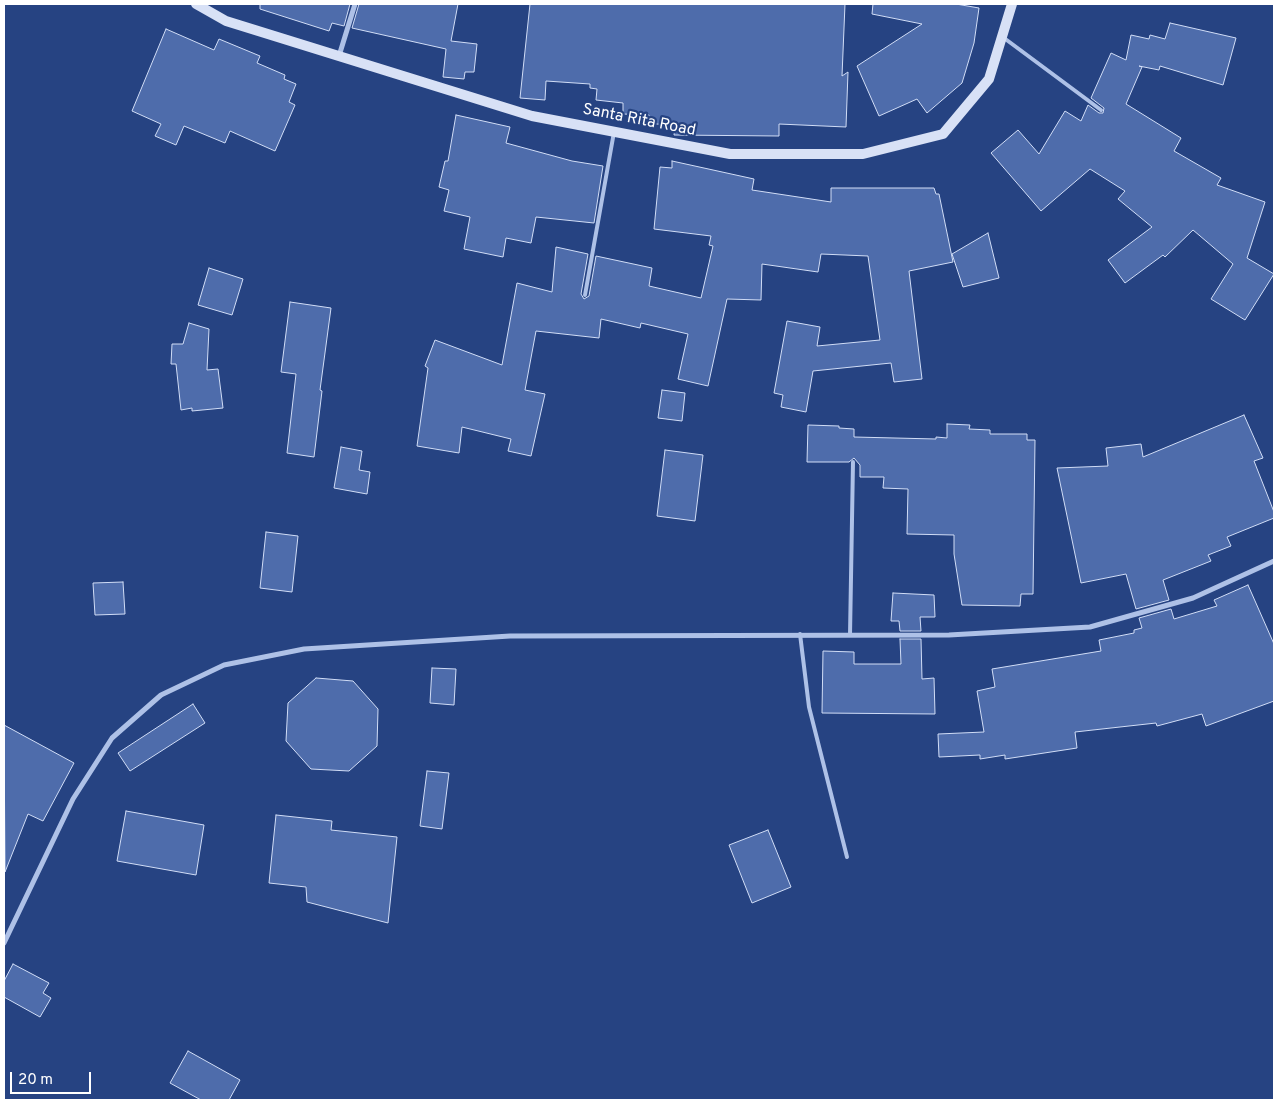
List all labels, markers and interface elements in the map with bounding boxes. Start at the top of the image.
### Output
street label: Santa Rita Road [581,101,697,141]
scale bar [12,1062,94,1094]
text: 20 m [18,1071,53,1090]

